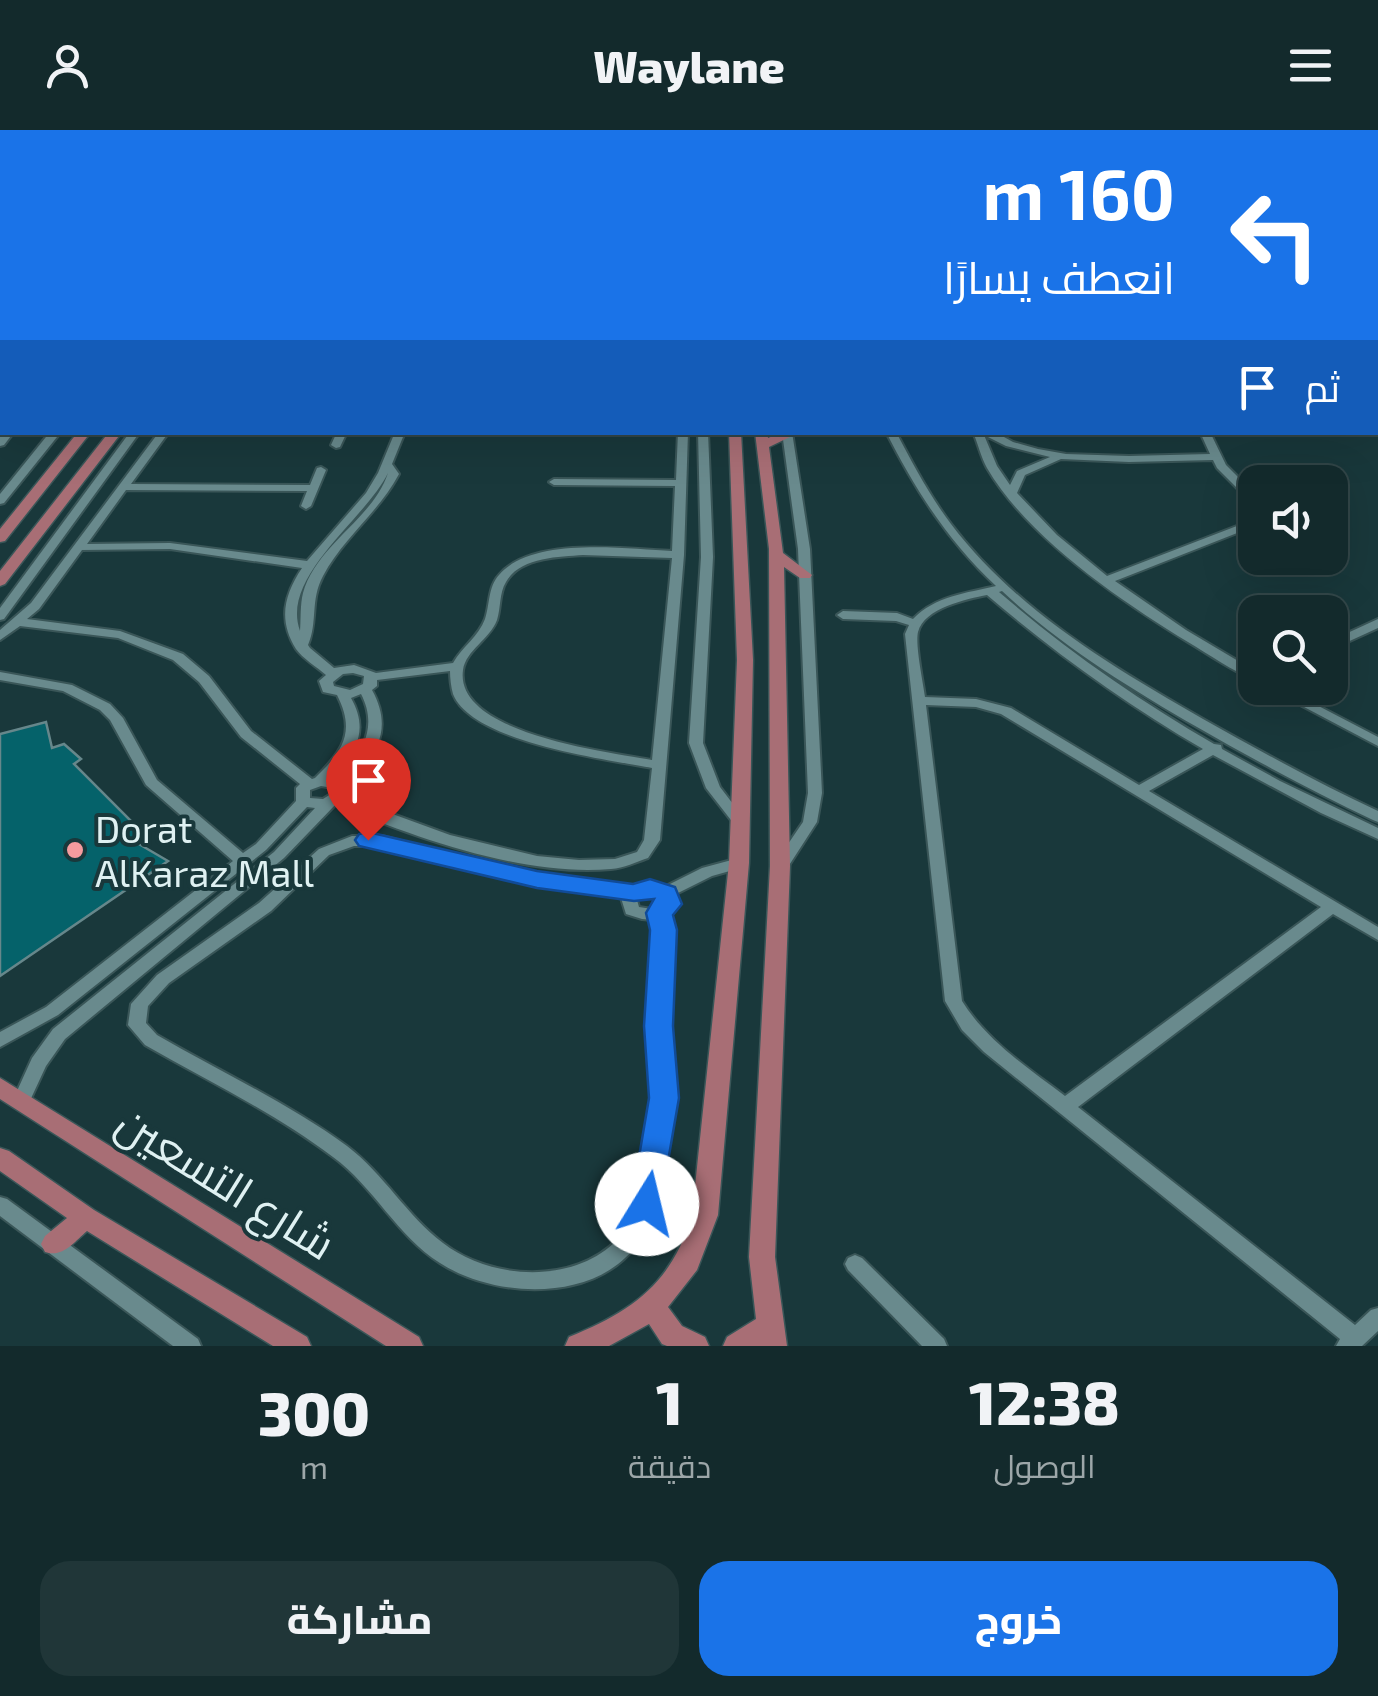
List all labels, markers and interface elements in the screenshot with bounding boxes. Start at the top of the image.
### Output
icon: person [40,38,95,93]
text: Waylane [593,38,785,92]
icon: menu [1283,38,1338,93]
text: 160 m [982,150,1175,234]
icon: left [1210,170,1340,300]
text: انعطف يسارًا [943,249,1175,303]
icon: arrive [1230,360,1285,415]
text: ثم [1305,364,1340,410]
map controls [1238,465,1348,705]
button: sound [1238,465,1348,575]
button: search [1238,595,1348,705]
pin [326,738,411,841]
icon: arrive [341,753,396,808]
place label: Dorat AlKaraz Mall [95,805,314,895]
marker: Dorat AlKaraz Mall [64,839,86,861]
street label: شارع التسعين [105,1093,346,1274]
position arrow [595,1152,699,1256]
text: 1 [656,1365,683,1437]
text: 12:38 [969,1365,1120,1437]
text: 300 [258,1376,370,1448]
text: دقيقة [628,1446,711,1484]
text: الوصول [994,1446,1096,1484]
text: m [300,1447,328,1485]
button: مشاركة [40,1561,679,1676]
button: خروج [699,1561,1338,1676]

